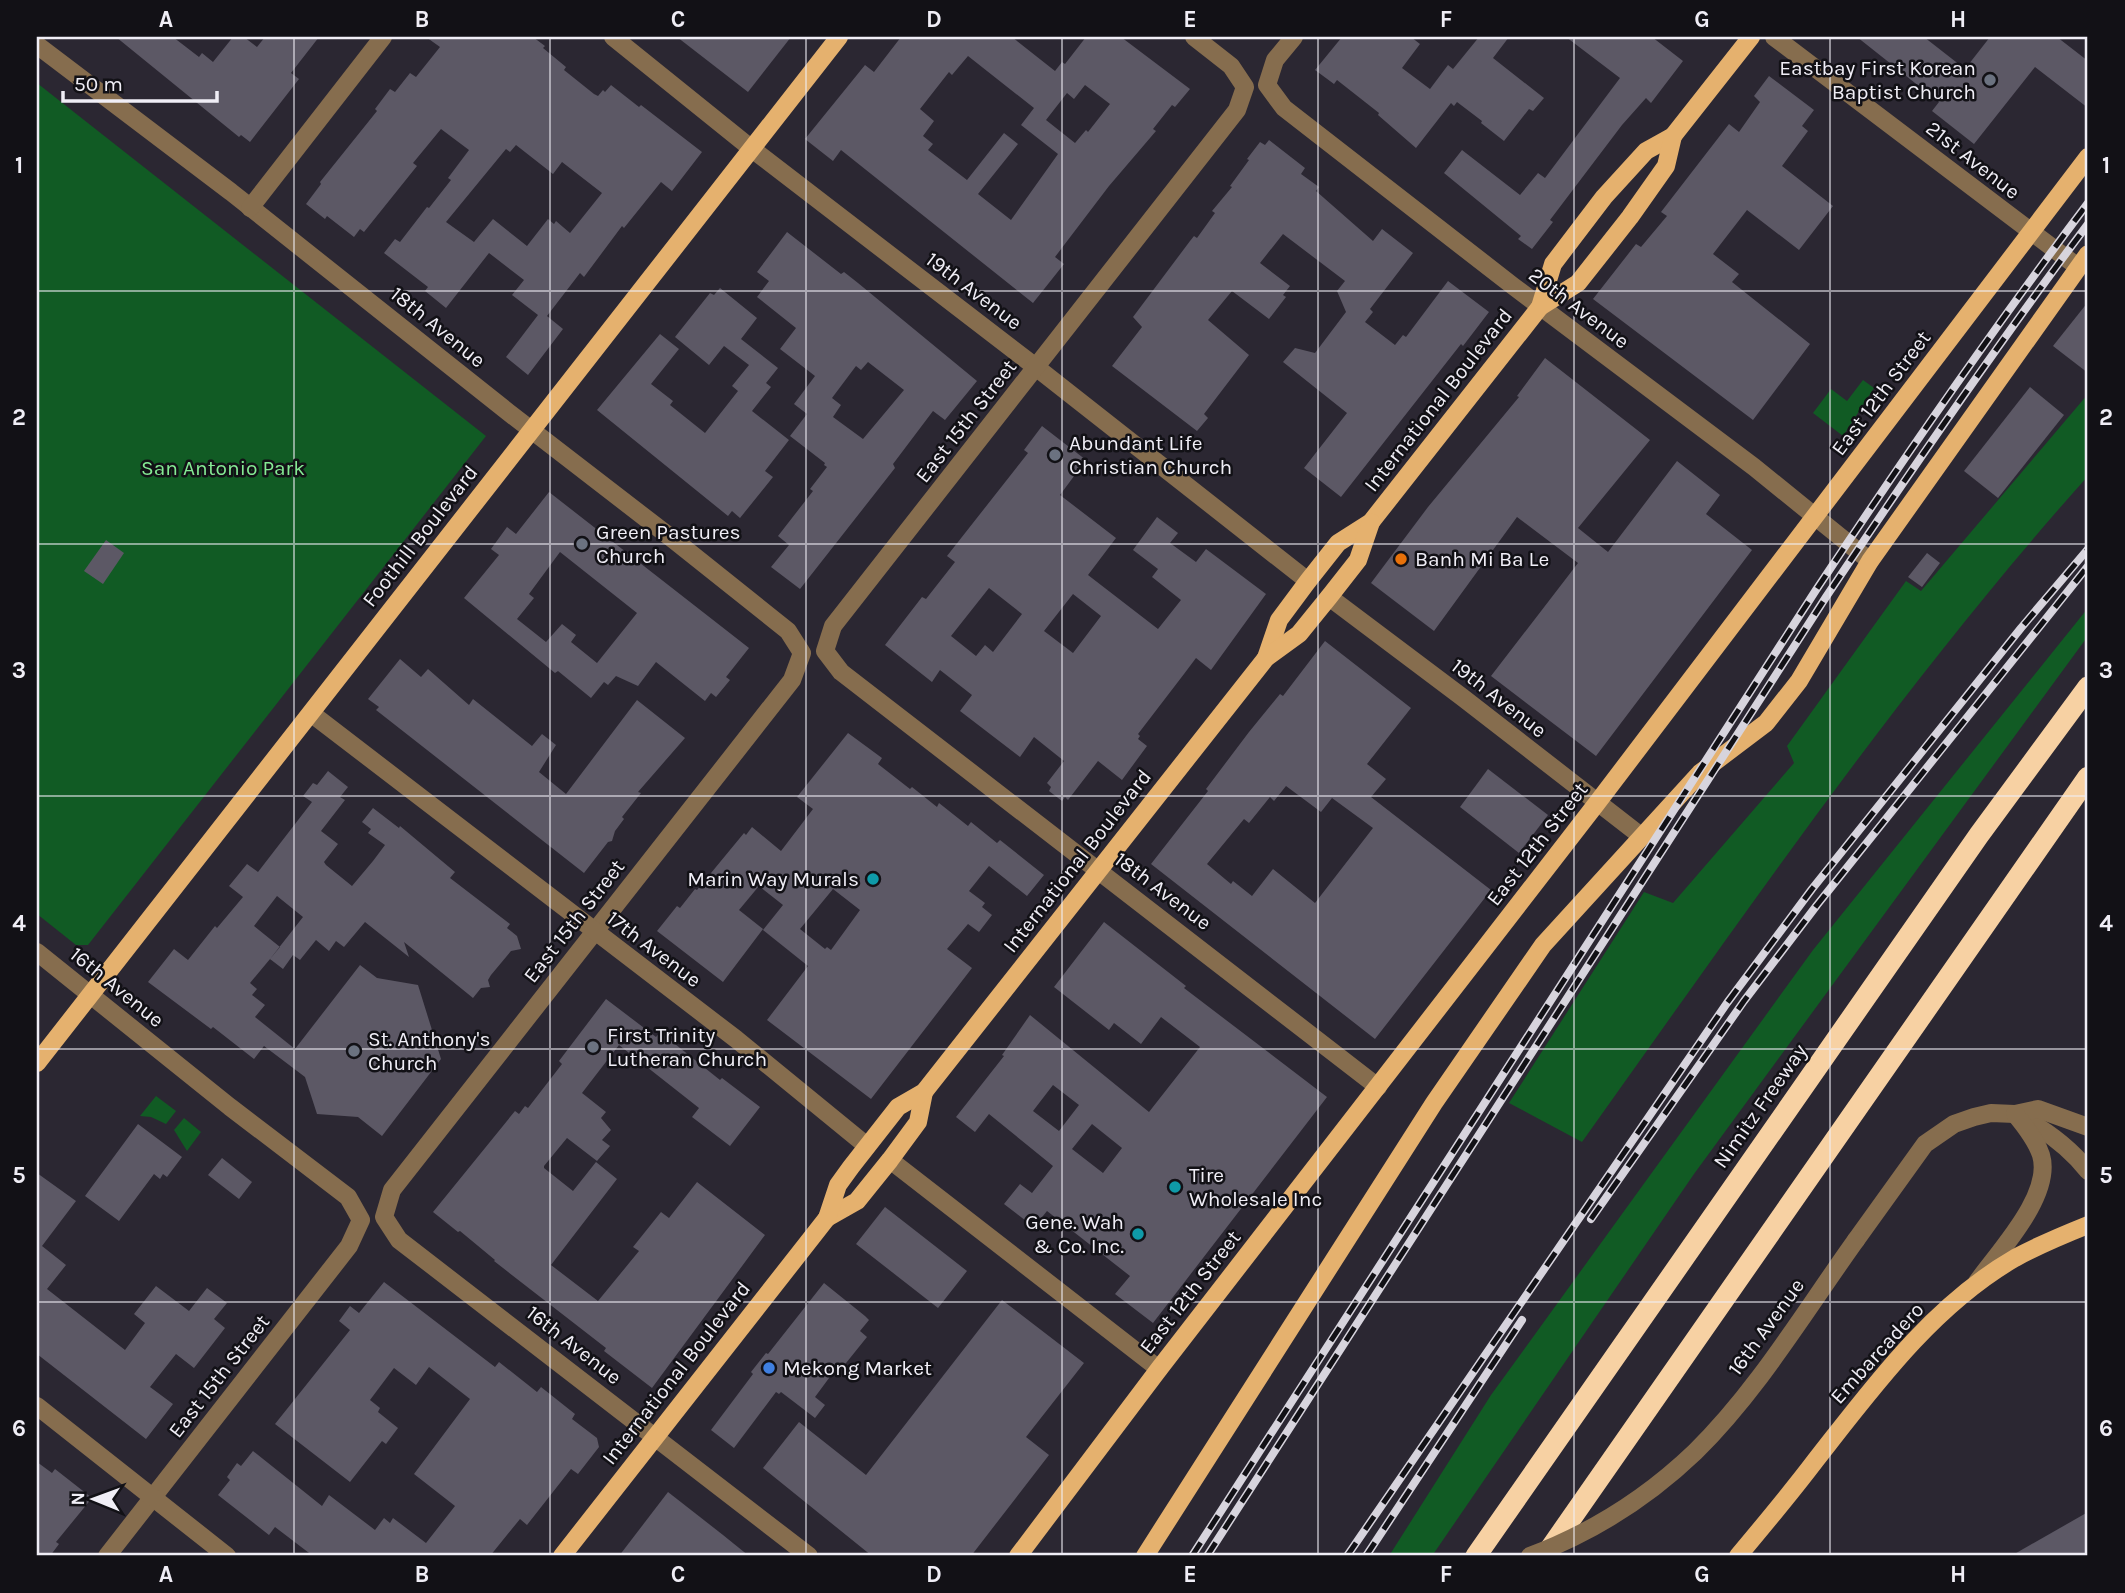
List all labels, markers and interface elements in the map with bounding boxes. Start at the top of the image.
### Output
text: A [159,6,173,33]
text: B [415,6,429,33]
text: C [671,6,685,33]
text: D [926,6,942,33]
text: E [1183,6,1197,33]
text: F [1440,6,1452,33]
text: G [1694,6,1710,33]
text: H [1950,6,1966,33]
place label: Eastbay First Korean Baptist Church [1779,56,1976,104]
scale bar [63,60,217,104]
text: 50 m [74,72,123,96]
marker: Eastbay First Korean Baptist Church [1982,72,1998,88]
street label: 21st Avenue [1921,116,2025,204]
text: 1 [15,152,23,179]
text: 1 [2102,152,2110,179]
street label: 19th Avenue [921,247,1027,335]
street label: 20th Avenue [1524,263,1634,353]
street label: 18th Avenue [386,282,490,372]
street label: International Boulevard [1359,304,1517,496]
street label: East 12th Street [1826,326,1936,460]
street label: East 15th Street [911,355,1021,487]
text: 2 [12,404,26,431]
text: 2 [2099,404,2113,431]
place label: Abundant Life Christian Church [1069,431,1232,479]
marker: Abundant Life Christian Church [1047,447,1063,463]
park label: San Antonio Park [141,456,305,480]
street label: Foothill Boulevard [357,460,483,612]
place label: Green Pastures Church [596,520,741,568]
marker: Green Pastures Church [574,536,590,552]
place label: Banh Mi Ba Le [1415,547,1549,571]
marker: Banh Mi Ba Le [1393,551,1409,567]
street label: 19th Avenue [1447,654,1551,742]
text: 3 [12,657,26,684]
text: 3 [2099,657,2113,684]
street label: International Boulevard [998,765,1156,957]
street label: East 12th Street [1481,778,1593,910]
street label: 18th Avenue [1110,847,1216,935]
street label: East 15th Street [519,855,629,987]
place label: Marin Way Murals [687,867,859,891]
marker: Marin Way Murals [865,871,881,887]
street label: 17th Avenue [602,906,706,992]
text: 4 [12,910,26,937]
text: 4 [2099,910,2113,937]
street label: 16th Avenue [65,942,169,1032]
place label: First Trinity Lutheran Church [607,1023,767,1071]
place label: St. Anthony's Church [368,1027,490,1075]
marker: First Trinity Lutheran Church [585,1039,601,1055]
street label: Nimitz Freeway [1708,1039,1812,1173]
marker: St. Anthony's Church [346,1043,362,1059]
text: 5 [12,1162,26,1189]
text: 5 [2099,1162,2113,1189]
place label: Tire Wholesale Inc [1189,1163,1322,1211]
marker: Tire Wholesale Inc [1167,1179,1183,1195]
place label: Gene. Wah & Co. Inc. [1025,1210,1124,1258]
marker: Gene. Wah & Co. Inc. [1130,1226,1146,1242]
street label: East 12th Street [1134,1226,1246,1358]
street label: 16th Avenue [1723,1274,1809,1380]
street label: International Boulevard [597,1277,755,1469]
street label: Embarcadero [1825,1298,1929,1408]
street label: 16th Avenue [522,1301,626,1389]
street label: East 15th Street [164,1310,274,1442]
place label: Mekong Market [783,1356,932,1380]
marker: Mekong Market [761,1360,777,1376]
text: 6 [12,1415,26,1442]
text: 6 [2099,1415,2113,1442]
north arrow [60,1464,130,1534]
text: N [67,1492,89,1506]
text: A [159,1561,173,1588]
text: B [415,1561,429,1588]
text: C [671,1561,685,1588]
text: D [926,1561,942,1588]
text: E [1183,1561,1197,1588]
text: F [1440,1561,1452,1588]
text: G [1694,1561,1710,1588]
text: H [1950,1561,1966,1588]

